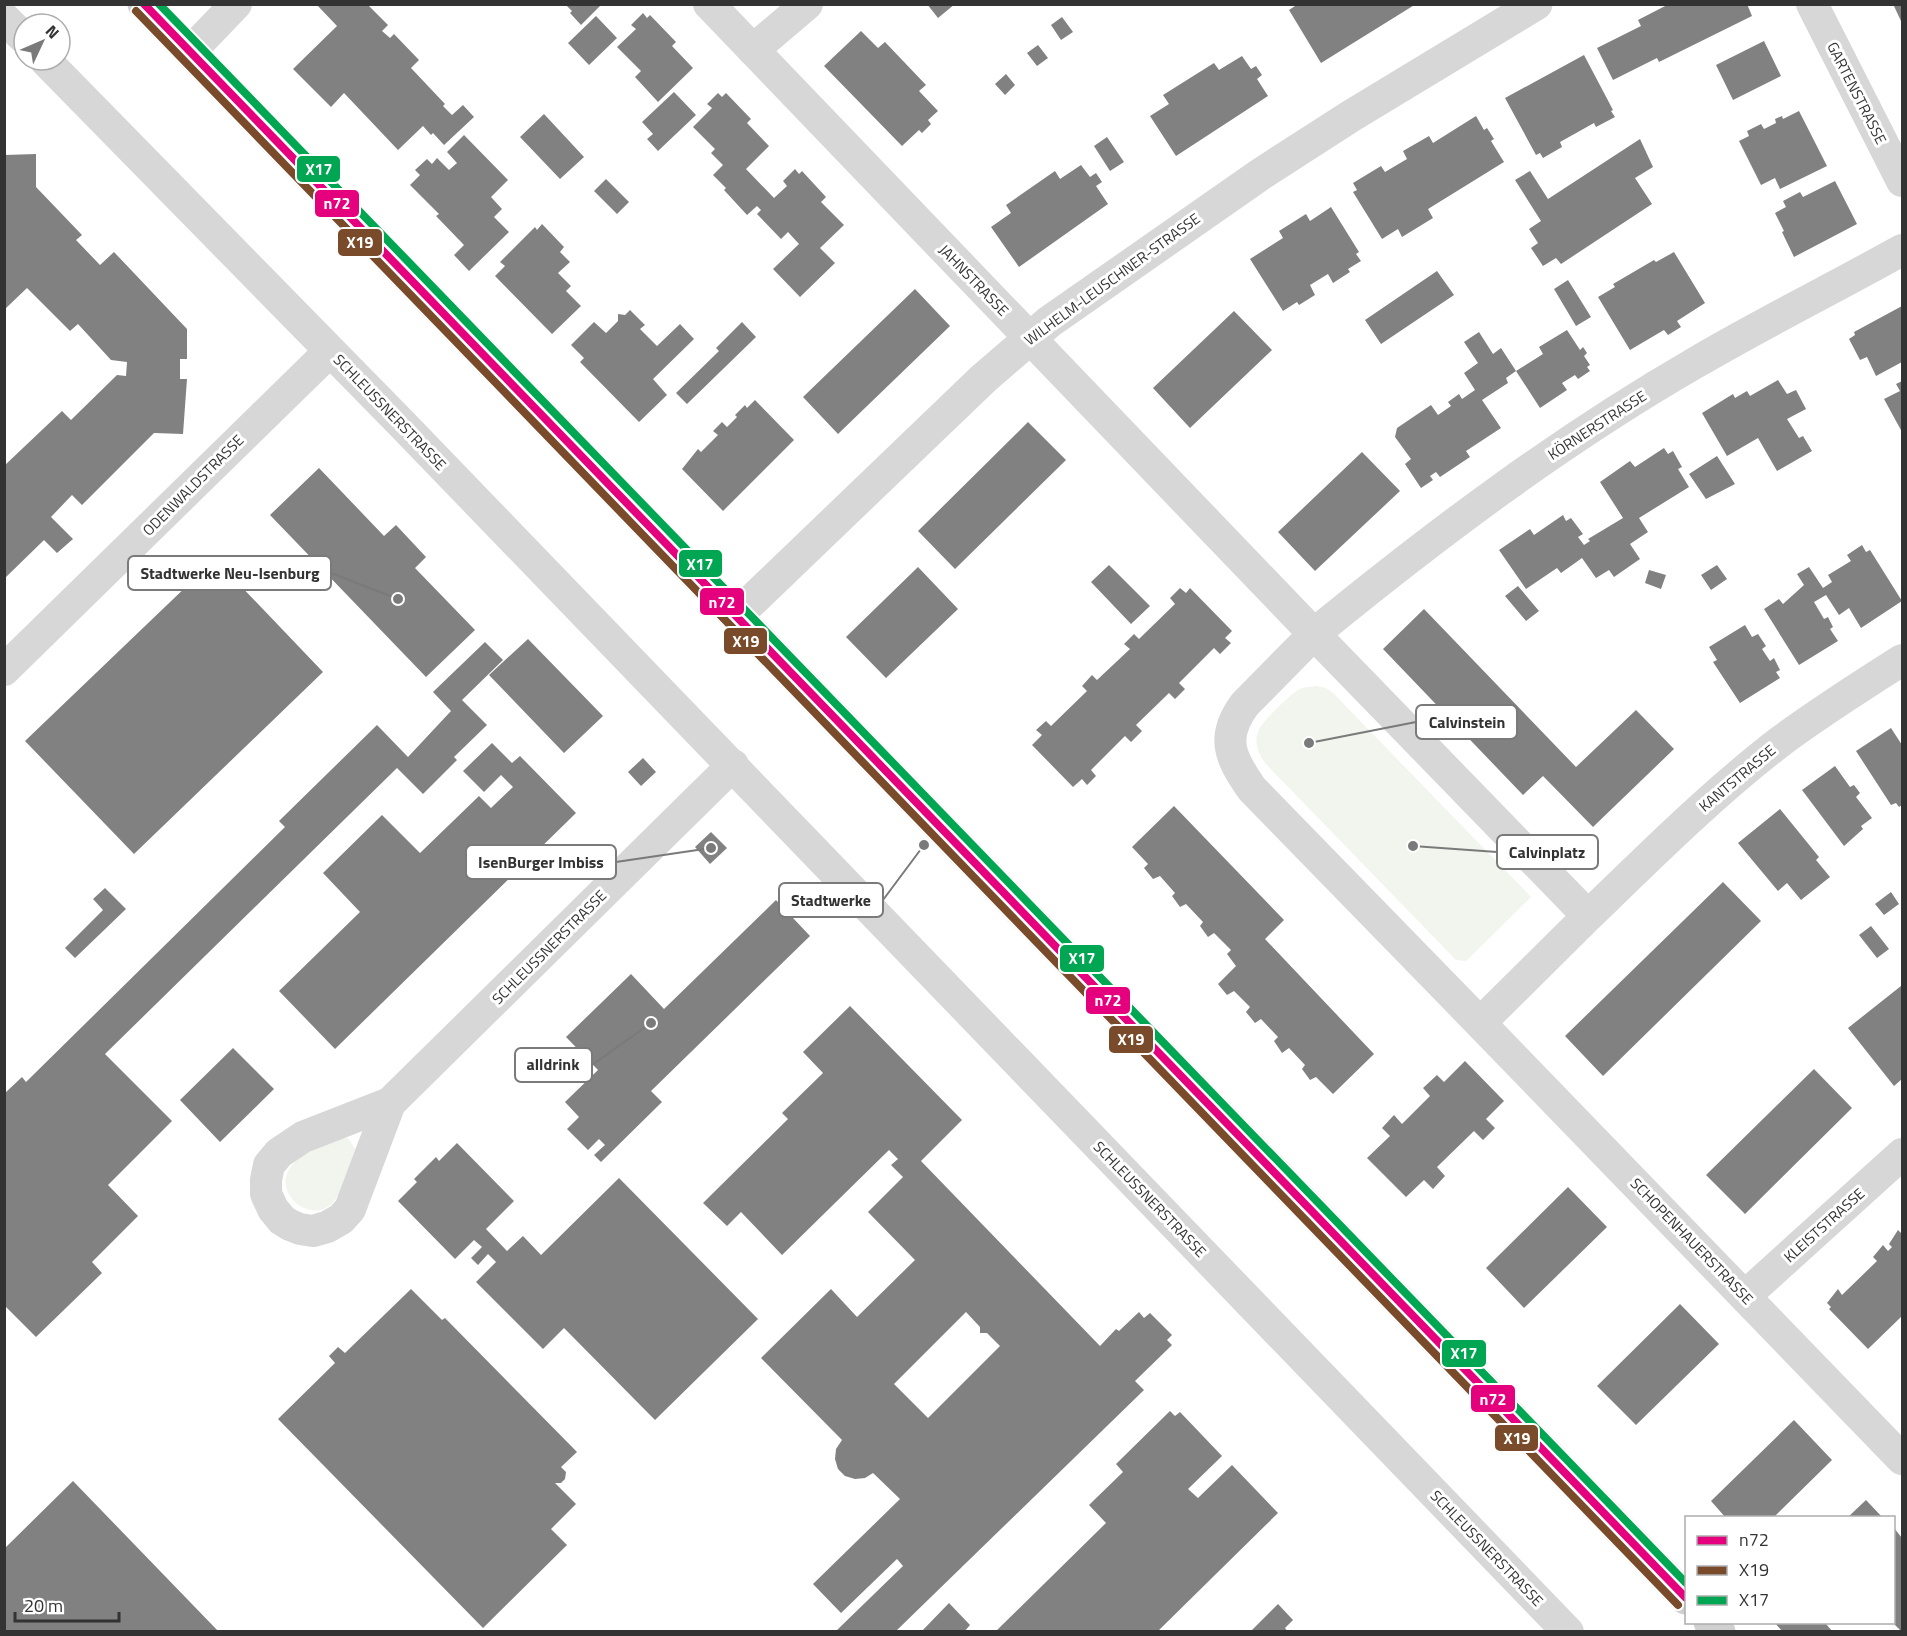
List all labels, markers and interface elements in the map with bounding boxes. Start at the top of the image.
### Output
north arrow [12,12,72,72]
text: N [40,19,65,44]
street label: GARTENSTRASSE [1821,38,1893,148]
line badge: X17 [296,155,341,183]
text: X17 [305,157,333,181]
line badge: n72 [314,189,360,218]
text: n72 [324,191,350,215]
street label: WILHELM-LEUSCHNER-STRASSE [1019,207,1205,351]
line badge: X19 [337,228,383,257]
text: X19 [346,230,374,254]
street label: JAHNSTRASSE [934,239,1014,321]
street label: SCHLEUSSNERSTRASSE [328,349,452,475]
street label: KÖRNERSTRASSE [1543,384,1651,466]
street label: ODENWALDSTRASSE [137,429,249,541]
line badge: X17 [678,549,723,578]
text: X17 [686,552,714,576]
callout: Stadtwerke Neu-Isenburg [128,556,331,590]
text: Stadtwerke Neu-Isenburg [140,561,320,585]
line badge: n72 [699,587,745,616]
text: n72 [709,590,735,614]
line badge: X19 [723,627,768,655]
text: X19 [732,629,760,653]
callout: Calvinstein [1416,705,1517,739]
text: Calvinstein [1429,710,1505,734]
street label: KANTSTRASSE [1694,739,1780,817]
callout: Calvinplatz [1497,835,1598,869]
text: Calvinplatz [1509,840,1585,864]
callout: IsenBurger Imbiss [466,845,616,879]
text: IsenBurger Imbiss [478,850,604,874]
callout: Stadtwerke [779,883,883,917]
street label: SCHLEUSSNERSTRASSE [486,884,612,1010]
text: Stadtwerke [791,888,871,912]
line badge: X17 [1059,944,1105,973]
text: X17 [1068,946,1096,970]
line badge: n72 [1085,986,1131,1015]
text: n72 [1095,988,1121,1012]
line badge: X19 [1108,1025,1154,1054]
text: X19 [1117,1027,1145,1051]
callout: alldrink [515,1048,592,1082]
text: alldrink [527,1052,580,1076]
street label: SCHLEUSSNERSTRASSE [1088,1136,1212,1262]
street label: SCHOPENHAUERSTRASSE [1625,1172,1759,1310]
street label: KLEISTSTRASSE [1778,1182,1870,1268]
line badge: X17 [1441,1339,1487,1368]
text: X17 [1450,1341,1478,1365]
line badge: n72 [1470,1384,1516,1413]
text: n72 [1480,1387,1506,1411]
line badge: X19 [1494,1424,1539,1452]
text: X19 [1503,1426,1531,1450]
street label: SCHLEUSSNERSTRASSE [1425,1485,1549,1611]
legend [1685,1516,1895,1624]
text: n72 [1739,1526,1769,1553]
text: X19 [1739,1556,1769,1583]
scale bar [15,1585,118,1623]
text: X17 [1739,1586,1769,1613]
text: 20 m [24,1592,63,1619]

